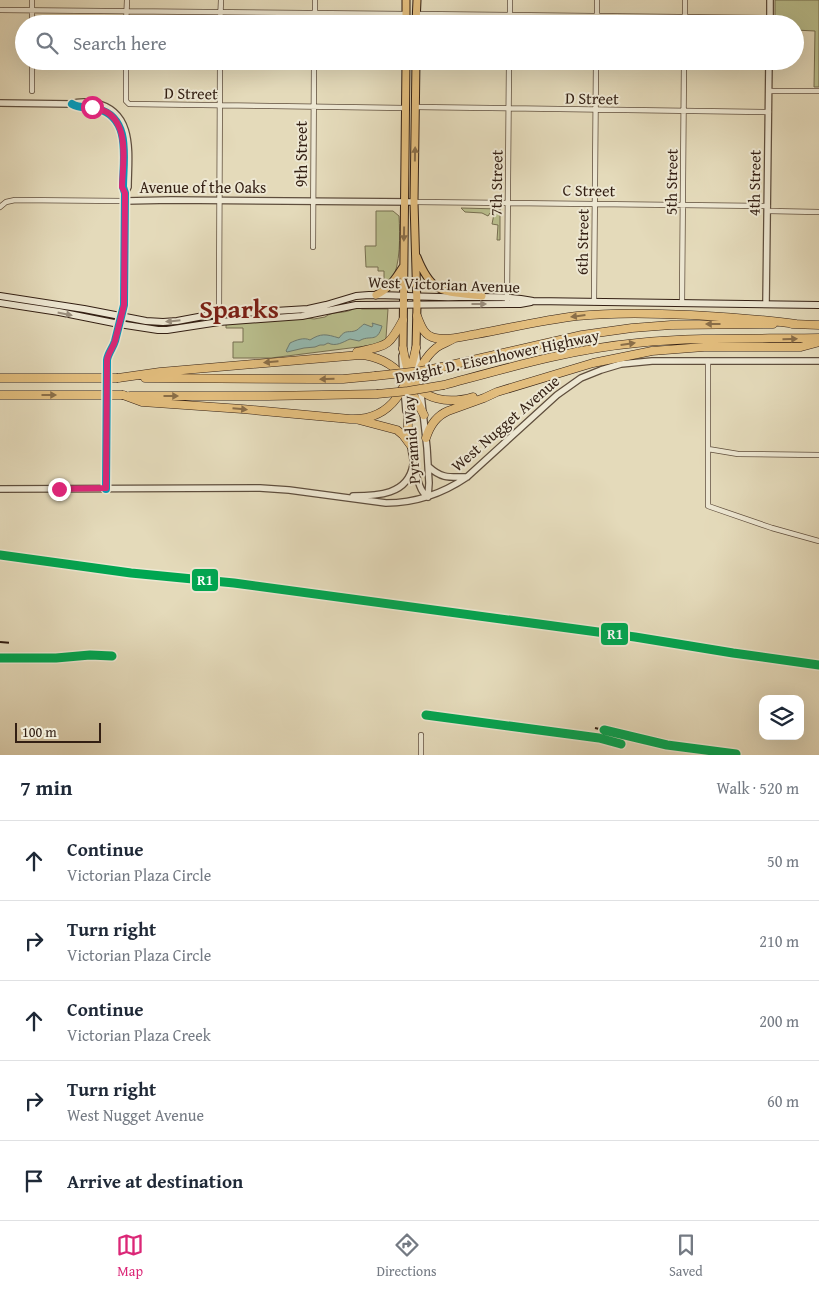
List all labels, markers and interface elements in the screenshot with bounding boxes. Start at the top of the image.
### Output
search box [15,15,804,70]
icon: search [33,29,61,57]
text: Search here [73,29,167,57]
street label: D Street [164,81,218,105]
street label: D Street [565,86,619,110]
route start [81,96,104,119]
street label: 9th Street [289,120,313,187]
one-way arrow [411,145,419,161]
street label: 5th Street [658,148,684,215]
street label: 7th Street [483,149,509,216]
street label: 4th Street [741,149,767,216]
street label: Avenue of the Oaks [140,175,266,199]
street label: C Street [562,178,616,202]
street label: 6th Street [569,208,595,275]
one-way arrow [400,227,408,243]
street label: West Victorian Avenue [368,269,520,299]
district label: Sparks [199,289,279,328]
one-way arrow [471,300,487,308]
one-way arrow [58,310,74,318]
one-way arrow [569,312,585,320]
one-way arrow [164,317,180,325]
one-way arrow [704,320,720,328]
street label: Dwight D. Eisenhower Highway [393,323,602,389]
one-way arrow [783,335,799,343]
one-way arrow [620,340,636,348]
one-way arrow [263,358,279,366]
street label: West Nugget Avenue [445,369,565,477]
one-way arrow [318,375,334,383]
one-way arrow [41,391,57,399]
one-way arrow [164,392,180,400]
street label: Pyramid Way [396,395,426,485]
one-way arrow [232,406,248,414]
route end [48,478,71,501]
line badge: R1 [191,568,219,592]
text: R1 [197,570,213,590]
line badge: R1 [600,622,629,646]
text: R1 [607,624,623,644]
map controls [759,695,804,740]
button: layers [759,695,804,740]
scale bar [15,720,101,743]
text: 100 m [22,722,57,742]
text: 7 min [20,772,72,803]
text: Walk · 520 m [716,776,799,800]
text: Continue [67,835,144,863]
icon: ahead [20,847,48,875]
text: 50 m [767,849,799,873]
text: Victorian Plaza Circle [67,863,211,887]
text: Turn right [67,915,156,943]
icon: right [20,927,48,955]
text: 210 m [759,929,799,953]
text: Victorian Plaza Circle [67,943,211,967]
text: Continue [67,995,144,1023]
icon: ahead [20,1007,48,1035]
text: 200 m [759,1009,799,1033]
text: Victorian Plaza Creek [67,1023,211,1047]
text: Turn right [67,1075,156,1103]
icon: right [20,1087,48,1115]
text: 60 m [767,1089,799,1113]
text: West Nugget Avenue [67,1103,204,1127]
icon: arrive [20,1167,48,1195]
text: Arrive at destination [67,1167,243,1195]
tab: Map [116,1231,144,1281]
tab: Directions [376,1231,437,1281]
tab: Saved [669,1231,703,1281]

